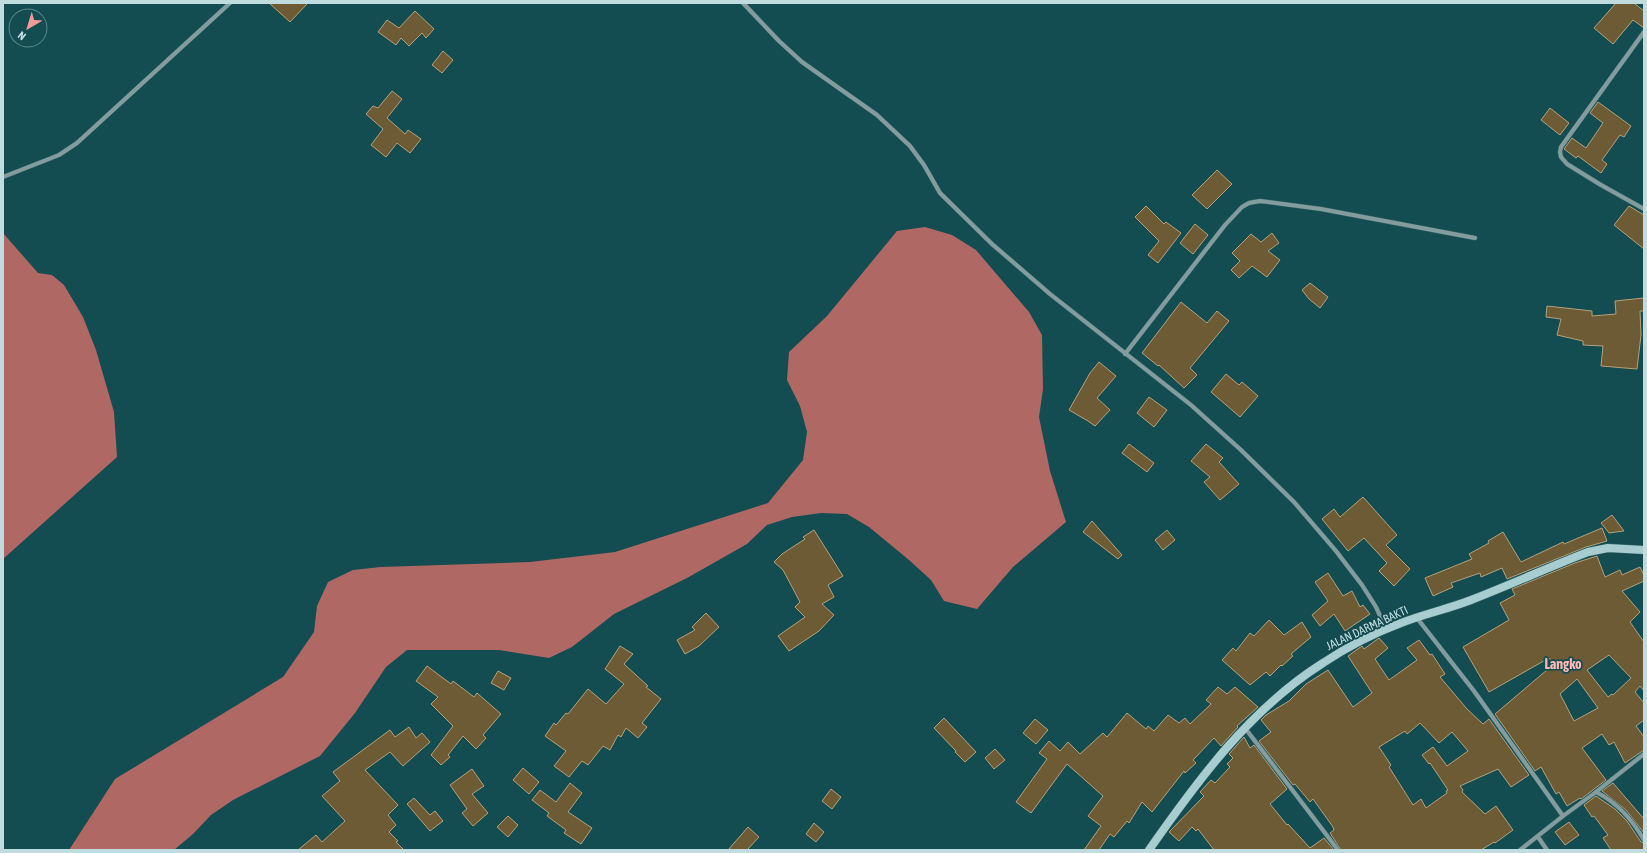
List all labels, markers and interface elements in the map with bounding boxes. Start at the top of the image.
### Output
north arrow [8,8,48,48]
text: N [16,29,28,43]
street label: JALAN DARMA BAKTI [1324,603,1410,653]
district label: Langko [1544,656,1582,672]

